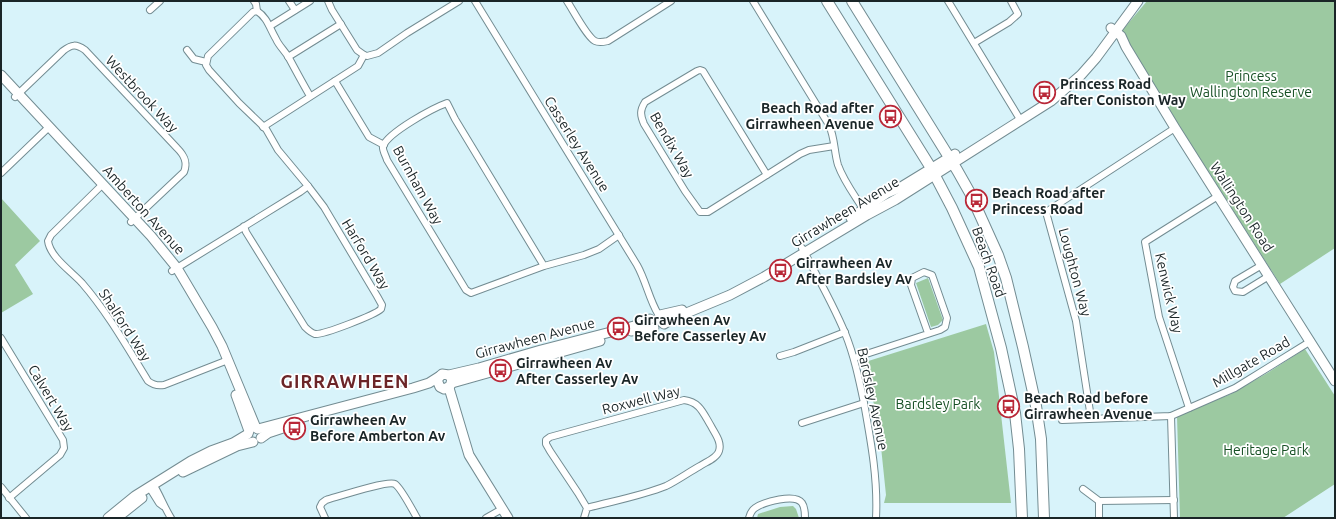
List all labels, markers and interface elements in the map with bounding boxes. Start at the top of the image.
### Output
street label: Westbrook Way [102,52,182,136]
park label: Princess Wallington Reserve [1190,68,1312,100]
place label: Princess Road after Coniston Way [1060,76,1186,108]
bus stop icon: Princess Road after Coniston Way [1031,79,1057,105]
street label: Casserley Avenue [541,93,613,195]
place label: Beach Road after Girrawheen Avenue [745,100,874,132]
bus stop icon: Beach Road after Girrawheen Avenue [877,103,903,129]
street label: Bendix Way [647,109,697,181]
street label: Burnham Way [390,143,446,227]
street label: Wallington Road [1207,159,1277,255]
street label: Amberton Avenue [100,162,188,258]
street label: Girrawheen Avenue [788,173,902,251]
place label: Beach Road after Princess Road [992,185,1105,217]
bus stop icon: Beach Road after Princess Road [964,188,990,214]
street label: Harford Way [339,216,393,292]
street label: Beach Road [969,225,1009,299]
street label: Loughton Way [1056,226,1095,318]
street label: Kenwick Way [1152,251,1186,335]
place label: Girrawheen Av After Bardsley Av [796,255,913,287]
bus stop icon: Girrawheen Av After Bardsley Av [767,258,793,284]
street label: Shalford Way [96,286,154,364]
place label: Girrawheen Av Before Casserley Av [634,312,767,344]
street label: Girrawheen Avenue [473,314,597,362]
bus stop icon: Girrawheen Av Before Casserley Av [606,315,632,341]
street label: Millgate Road [1209,333,1293,391]
street label: Bardsley Avenue [854,346,892,452]
place label: Girrawheen Av After Casserley Av [516,355,639,387]
bus stop icon: Girrawheen Av After Casserley Av [487,358,513,384]
street label: Calvert Way [25,362,77,434]
district label: GIRRAWHEEN [281,371,409,391]
street label: Roxwell Way [600,383,682,417]
place label: Beach Road before Girrawheen Avenue [1024,390,1153,422]
bus stop icon: Beach Road before Girrawheen Avenue [996,393,1022,419]
park label: Bardsley Park [896,396,980,412]
place label: Girrawheen Av Before Amberton Av [310,412,446,444]
bus stop icon: Girrawheen Av Before Amberton Av [281,415,307,441]
park label: Heritage Park [1223,442,1309,458]

